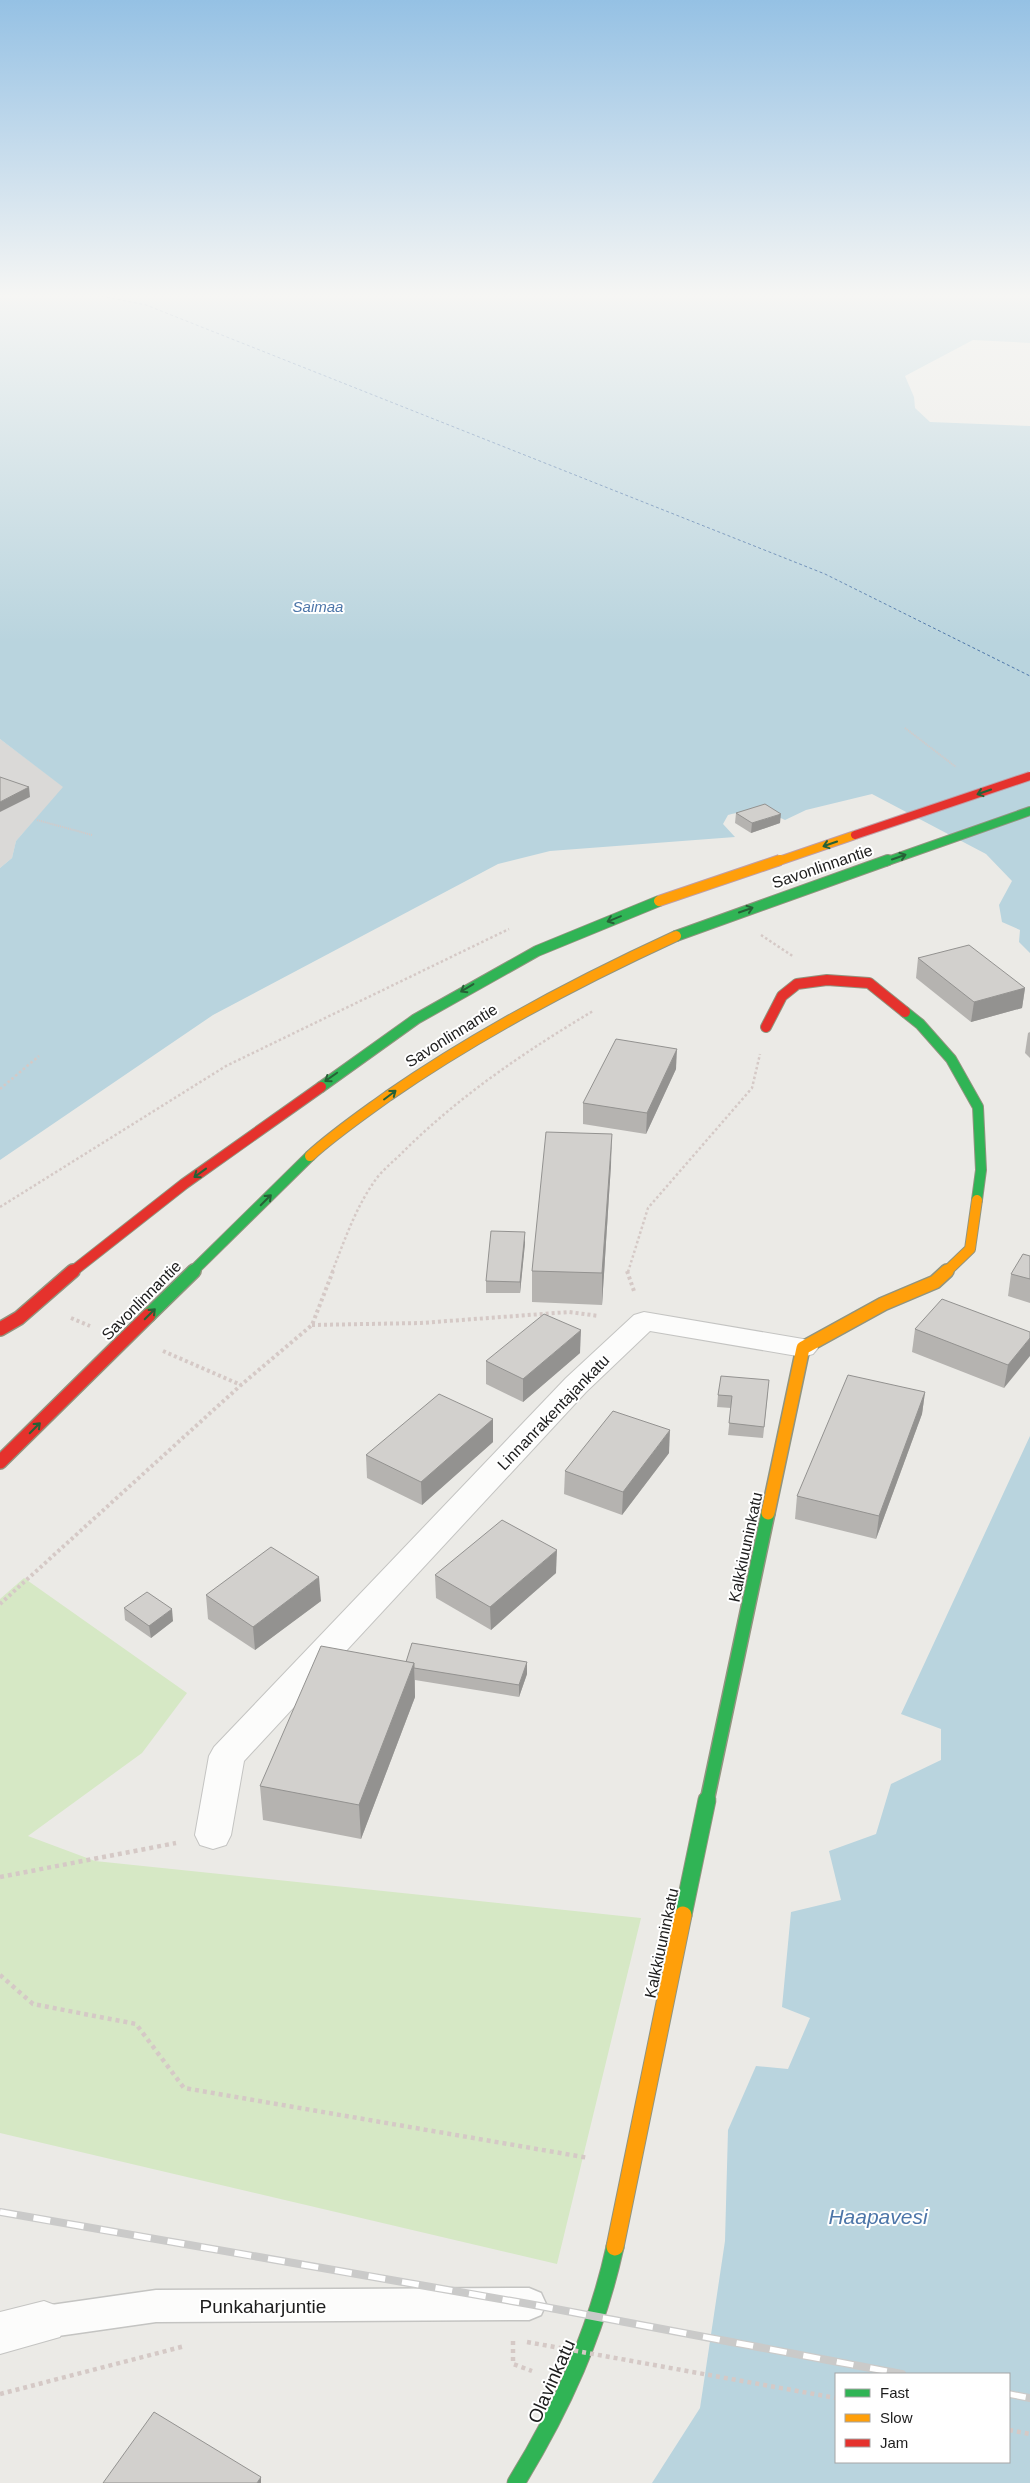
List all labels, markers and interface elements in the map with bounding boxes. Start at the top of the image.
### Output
water label: Saimaa [293,598,343,615]
one-way arrow [976,787,992,797]
one-way arrow [822,839,838,849]
street label: Savonlinnantie [770,841,875,892]
one-way arrow [891,852,906,861]
one-way arrow [737,905,753,914]
one-way arrow [607,915,622,925]
one-way arrow [460,984,474,994]
street label: Savonlinnantie [402,1000,500,1070]
one-way arrow [324,1072,338,1082]
one-way arrow [383,1090,397,1100]
one-way arrow [193,1167,207,1178]
one-way arrow [260,1193,272,1206]
street label: Savonlinnantie [98,1257,185,1343]
one-way arrow [144,1308,156,1320]
street label: Linnanrakentajankatu [494,1351,613,1473]
one-way arrow [28,1422,41,1434]
street label: Kalkkiuuninkatu [726,1491,765,1604]
street label: Kalkkiuuninkatu [642,1887,681,2000]
water label: Haapavesi [828,2205,929,2228]
street label: Punkaharjuntie [200,2296,326,2317]
street label: Olavinkatu [524,2336,579,2426]
legend [835,2373,1010,2463]
text: Fast [880,2384,910,2401]
text: Slow [880,2409,913,2426]
text: Jam [880,2434,908,2451]

